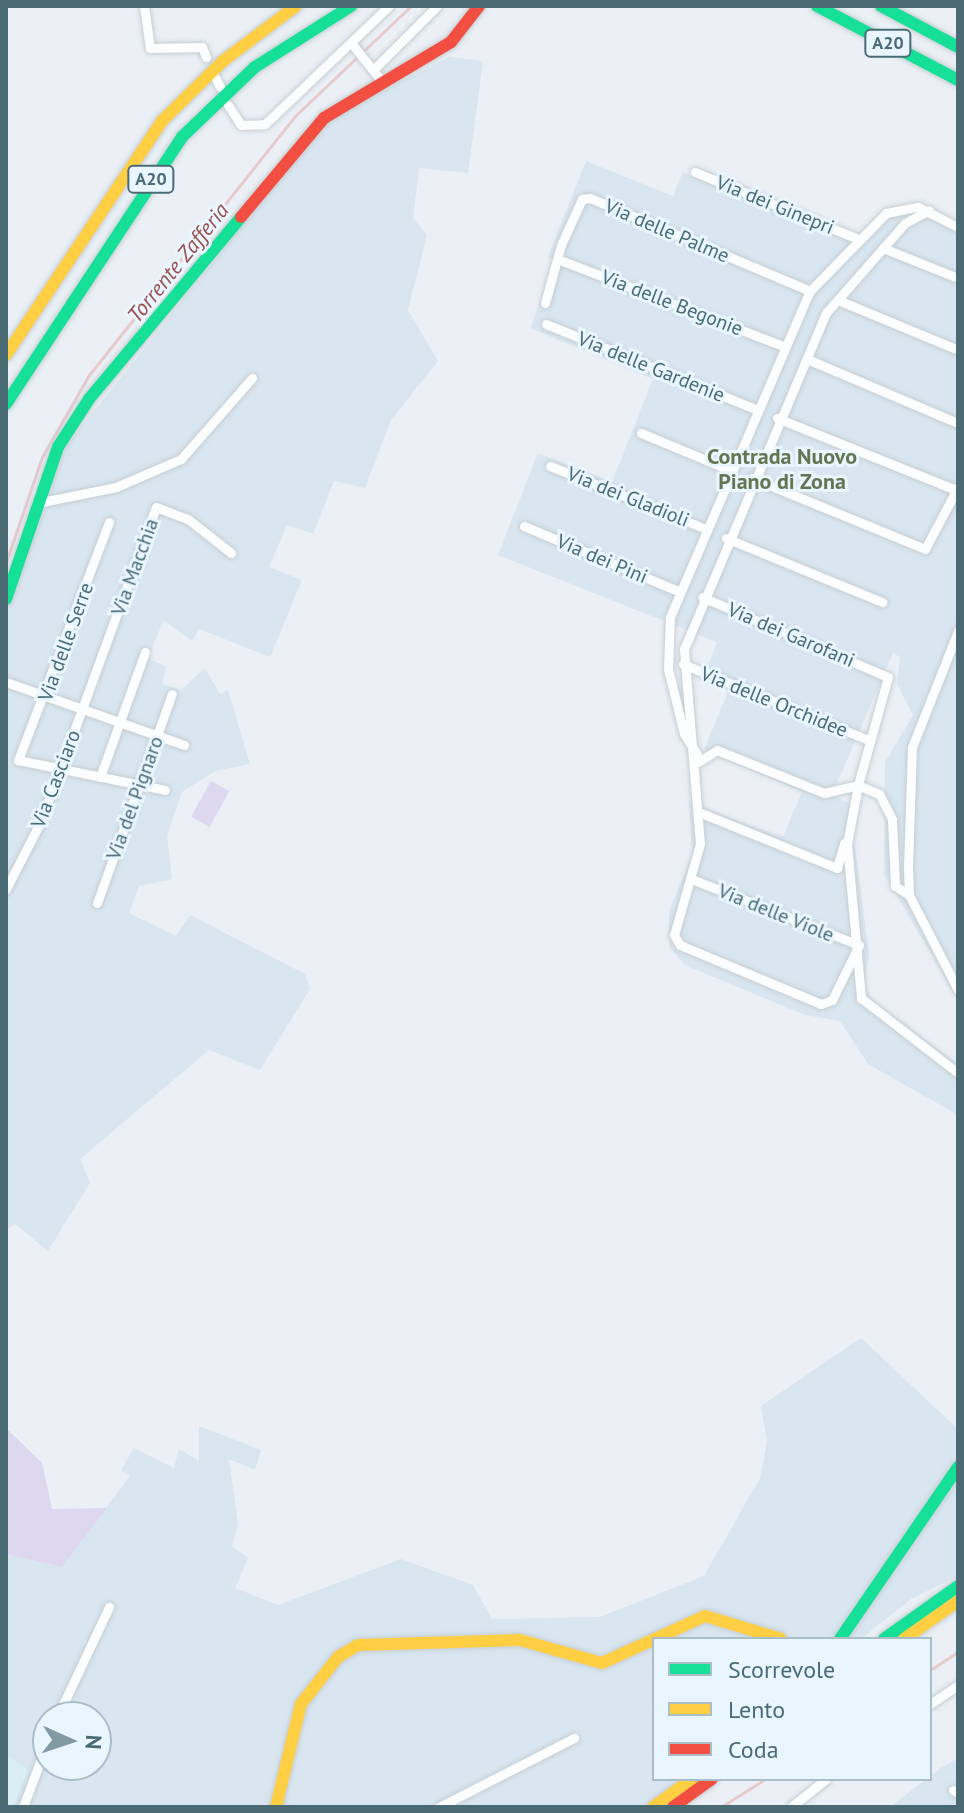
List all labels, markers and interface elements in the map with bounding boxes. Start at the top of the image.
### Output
road number: A20 [864,29,912,57]
road number: A20 [127,165,175,193]
street label: Via dei Ginepri [712,170,838,240]
street label: Via delle Palme [601,194,733,268]
water label: Torrente Zafferia [122,198,234,328]
street label: Via delle Begonie [598,265,746,341]
street label: Via delle Gardenie [574,327,728,407]
district label: Contrada Nuovo Piano di Zona [707,443,857,494]
street label: Via dei Gladioli [563,462,693,532]
street label: Via Macchia [106,515,164,619]
street label: Via dei Pini [553,529,651,589]
street label: Via delle Serre [33,579,99,705]
street label: Via dei Garofani [724,597,858,673]
street label: Via delle Orchidee [697,662,851,742]
street label: Via Casciaro [26,727,86,831]
street label: Via del Pignaro [102,733,168,863]
street label: Via delle Viole [714,879,838,947]
legend [652,1637,932,1781]
text: Scorrevole [728,1654,835,1685]
text: Lento [728,1694,785,1725]
north arrow [32,1701,112,1781]
text: N [80,1734,108,1750]
text: Coda [728,1734,779,1765]

